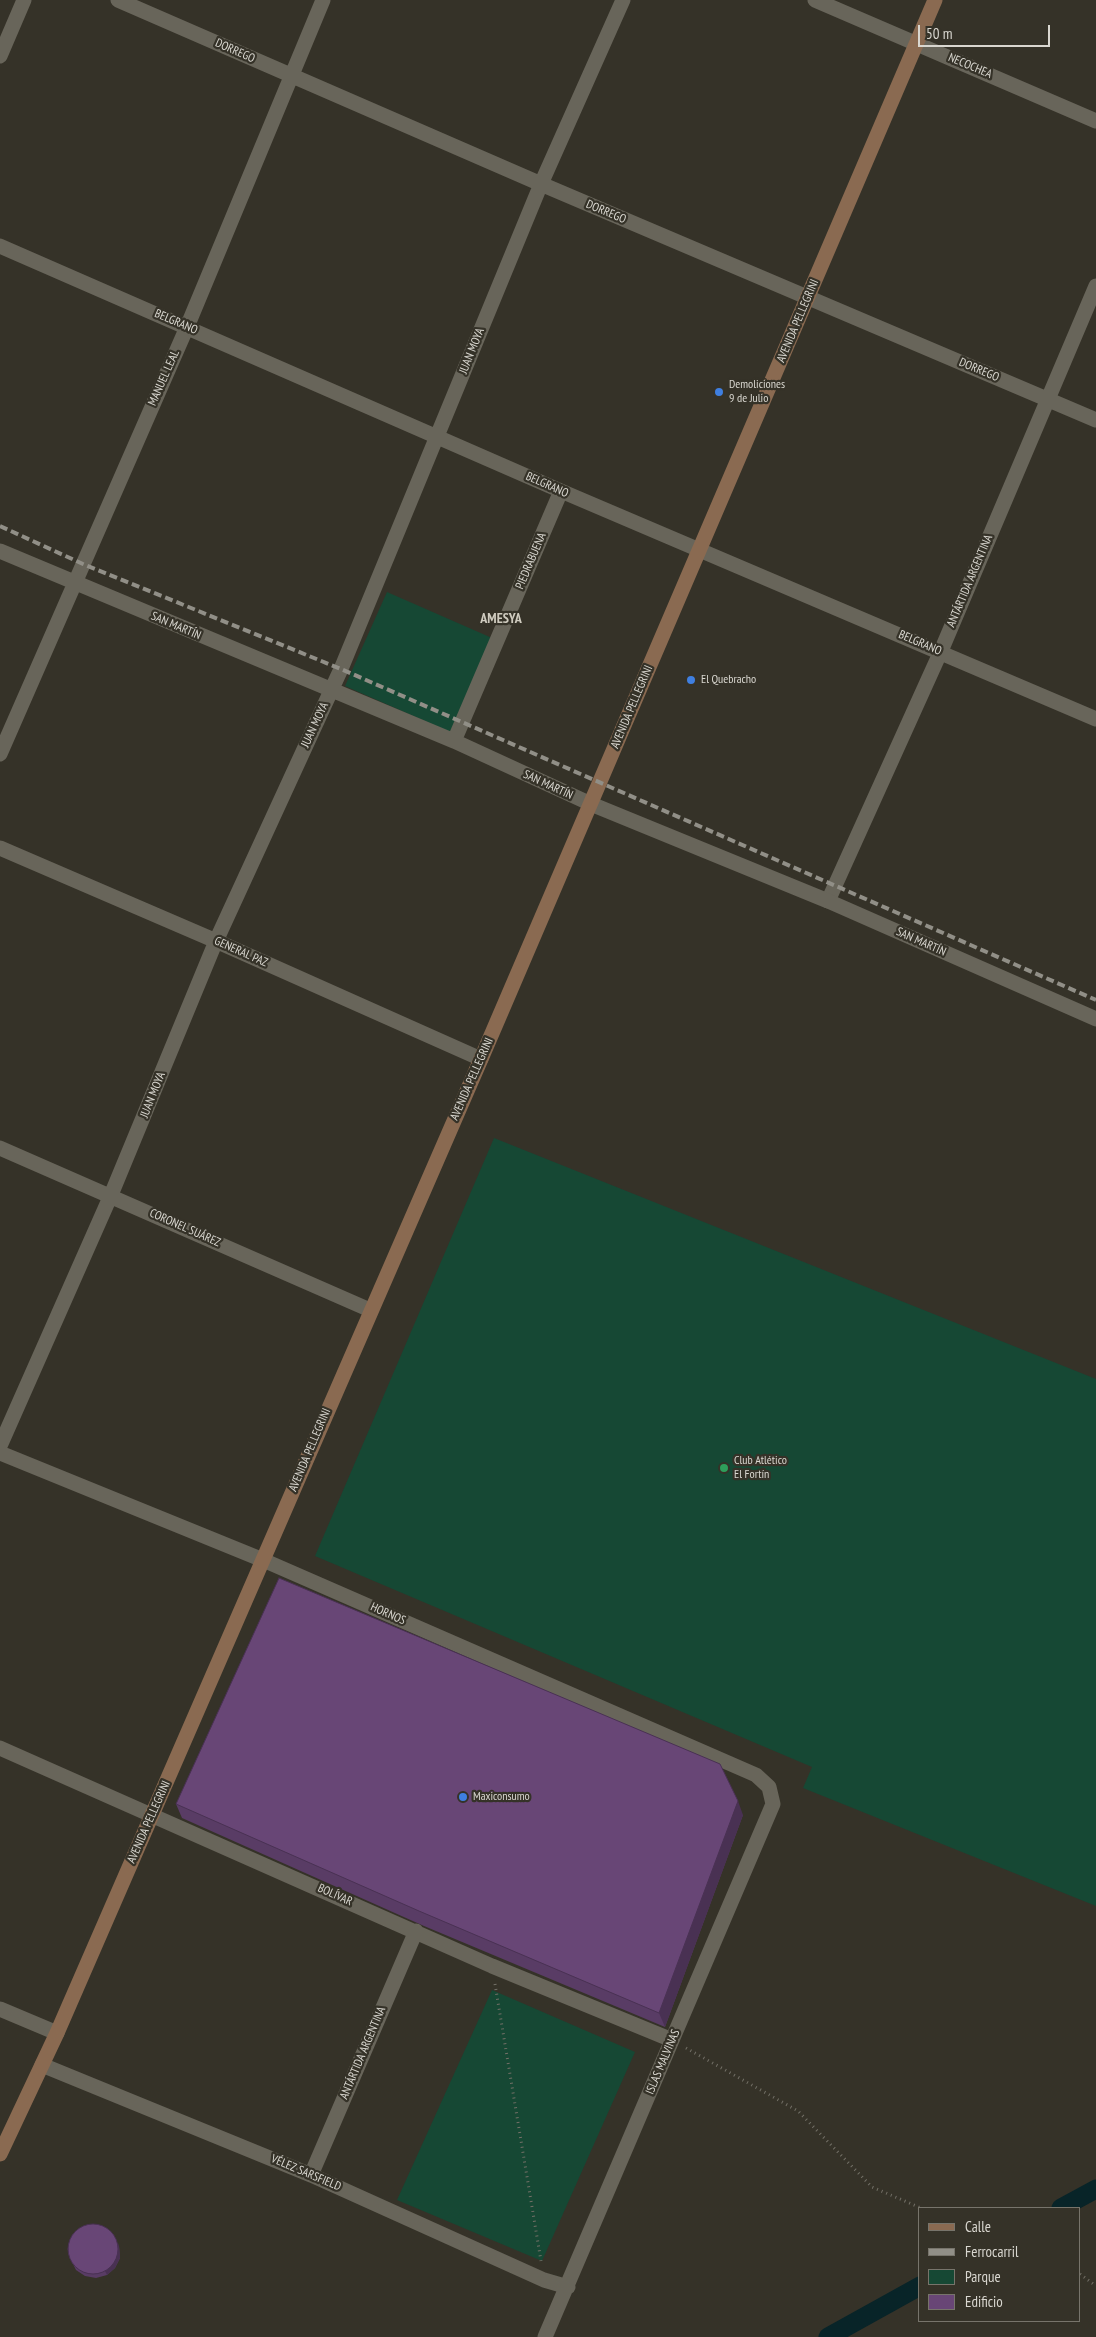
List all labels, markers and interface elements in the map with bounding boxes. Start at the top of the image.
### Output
scale bar [921,15,1054,47]
text: 50 m [926,24,952,43]
street label: DORREGO [213,36,257,66]
street label: NECOCHEA [946,50,994,82]
street label: DORREGO [584,197,628,227]
street label: AVENIDA PELLEGRINI [774,277,822,365]
street label: BELGRANO [152,307,200,337]
street label: JUAN MOYA [456,326,488,376]
street label: MANUEL LEAL [145,348,183,408]
street label: DORREGO [957,355,1001,385]
place label: Demoliciones 9 de Julio [729,378,785,406]
marker: Demoliciones 9 de Julio [713,386,725,398]
street label: BELGRANO [523,469,571,501]
street label: PIEDRABUENA [513,531,549,591]
street label: ANTÁRTIDA ARGENTINA [944,533,996,629]
street label: SAN MARTÍN [149,609,203,643]
district label: AMESYA [480,611,522,627]
street label: BELGRANO [896,628,944,658]
street label: AVENIDA PELLEGRINI [608,663,656,751]
place label: El Quebracho [701,673,756,687]
marker: El Quebracho [685,674,697,686]
street label: JUAN MOYA [298,700,332,750]
street label: SAN MARTÍN [521,767,575,803]
street label: SAN MARTÍN [894,925,948,959]
street label: GENERAL PAZ [212,934,270,970]
street label: AVENIDA PELLEGRINI [447,1036,497,1122]
street label: JUAN MOYA [137,1070,169,1120]
street label: CORONEL SUÁREZ [147,1206,223,1250]
street label: AVENIDA PELLEGRINI [286,1406,334,1494]
place label: Club Atlético El Fortín [734,1454,787,1482]
marker: Club Atlético El Fortín [718,1462,730,1474]
street label: HORNOS [368,1600,408,1628]
street label: AVENIDA PELLEGRINI [124,1779,174,1865]
place label: Maxiconsumo [473,1790,530,1804]
marker: Maxiconsumo [457,1791,469,1803]
street label: BOLÍVAR [315,1881,355,1909]
street label: ANTÁRTIDA ARGENTINA [337,2005,389,2101]
street label: ISLAS MALVINAS [643,2027,683,2097]
street label: VÉLEZ SARSFIELD [269,2152,343,2194]
legend [918,2207,1081,2322]
text: Calle [965,2217,991,2236]
text: Ferrocarril [965,2242,1018,2261]
text: Parque [965,2267,1001,2286]
text: Edificio [965,2292,1003,2311]

